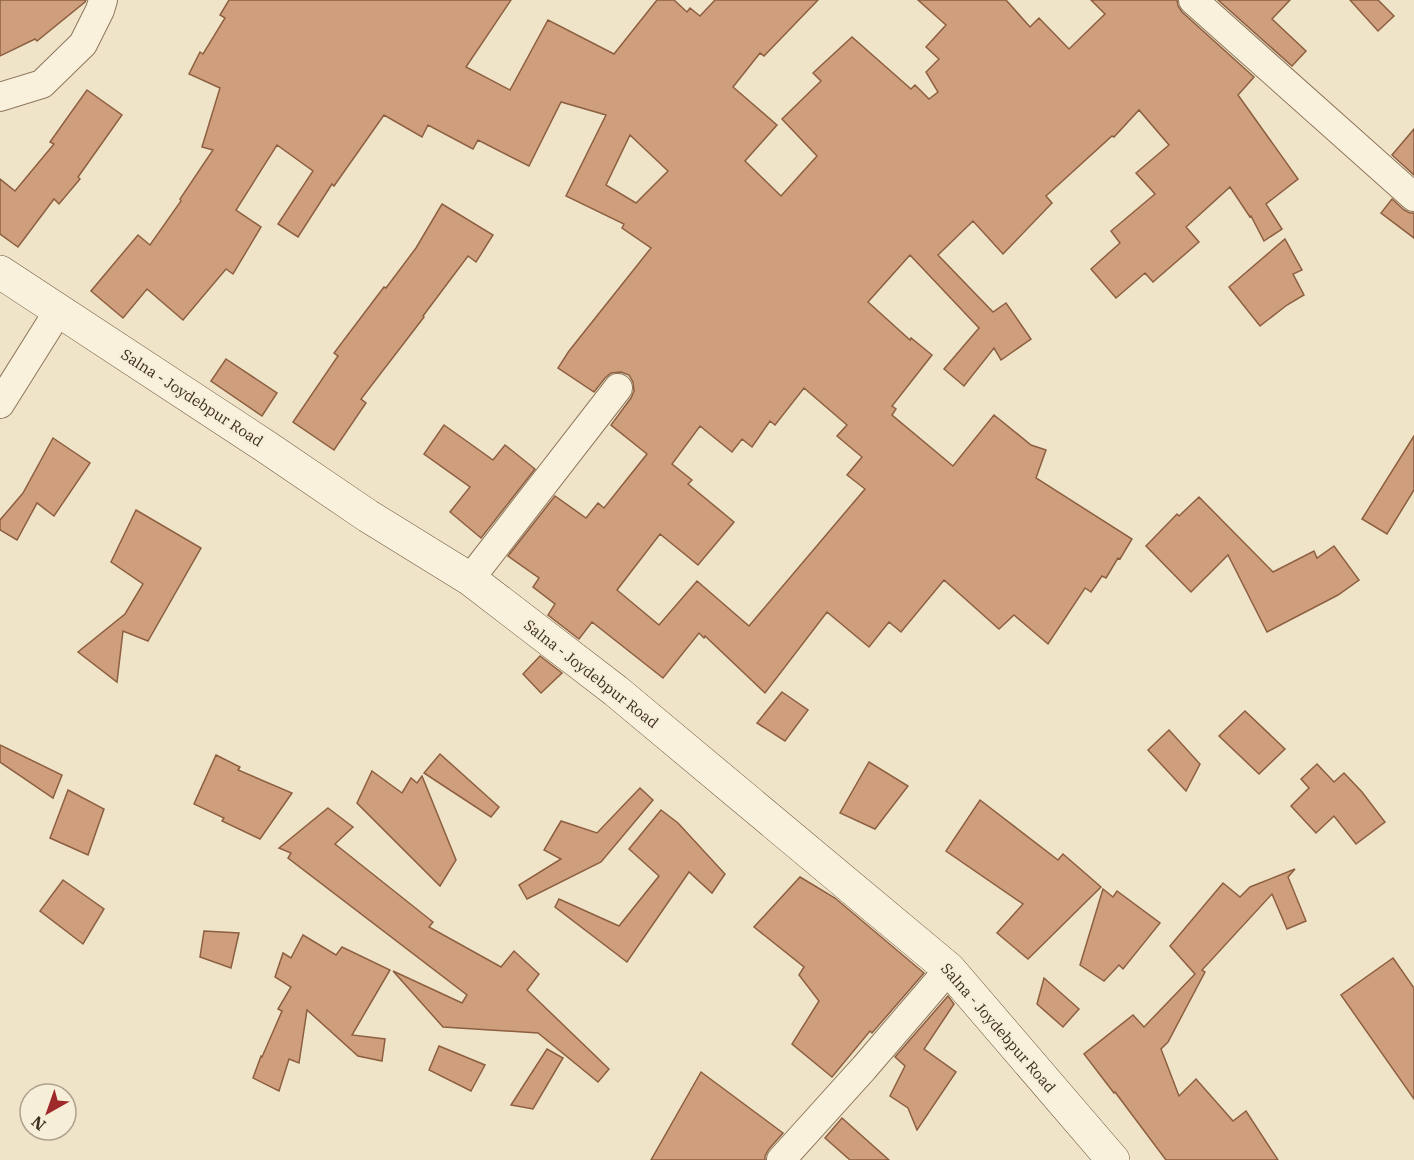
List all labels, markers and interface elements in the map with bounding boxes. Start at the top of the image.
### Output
street label: Salna - Joydebpur Road [118,345,267,451]
street label: Salna - Joydebpur Road [520,615,662,732]
street label: Salna - Joydebpur Road [937,959,1060,1096]
north arrow [18,1082,78,1142]
text: N [27,1112,50,1135]

